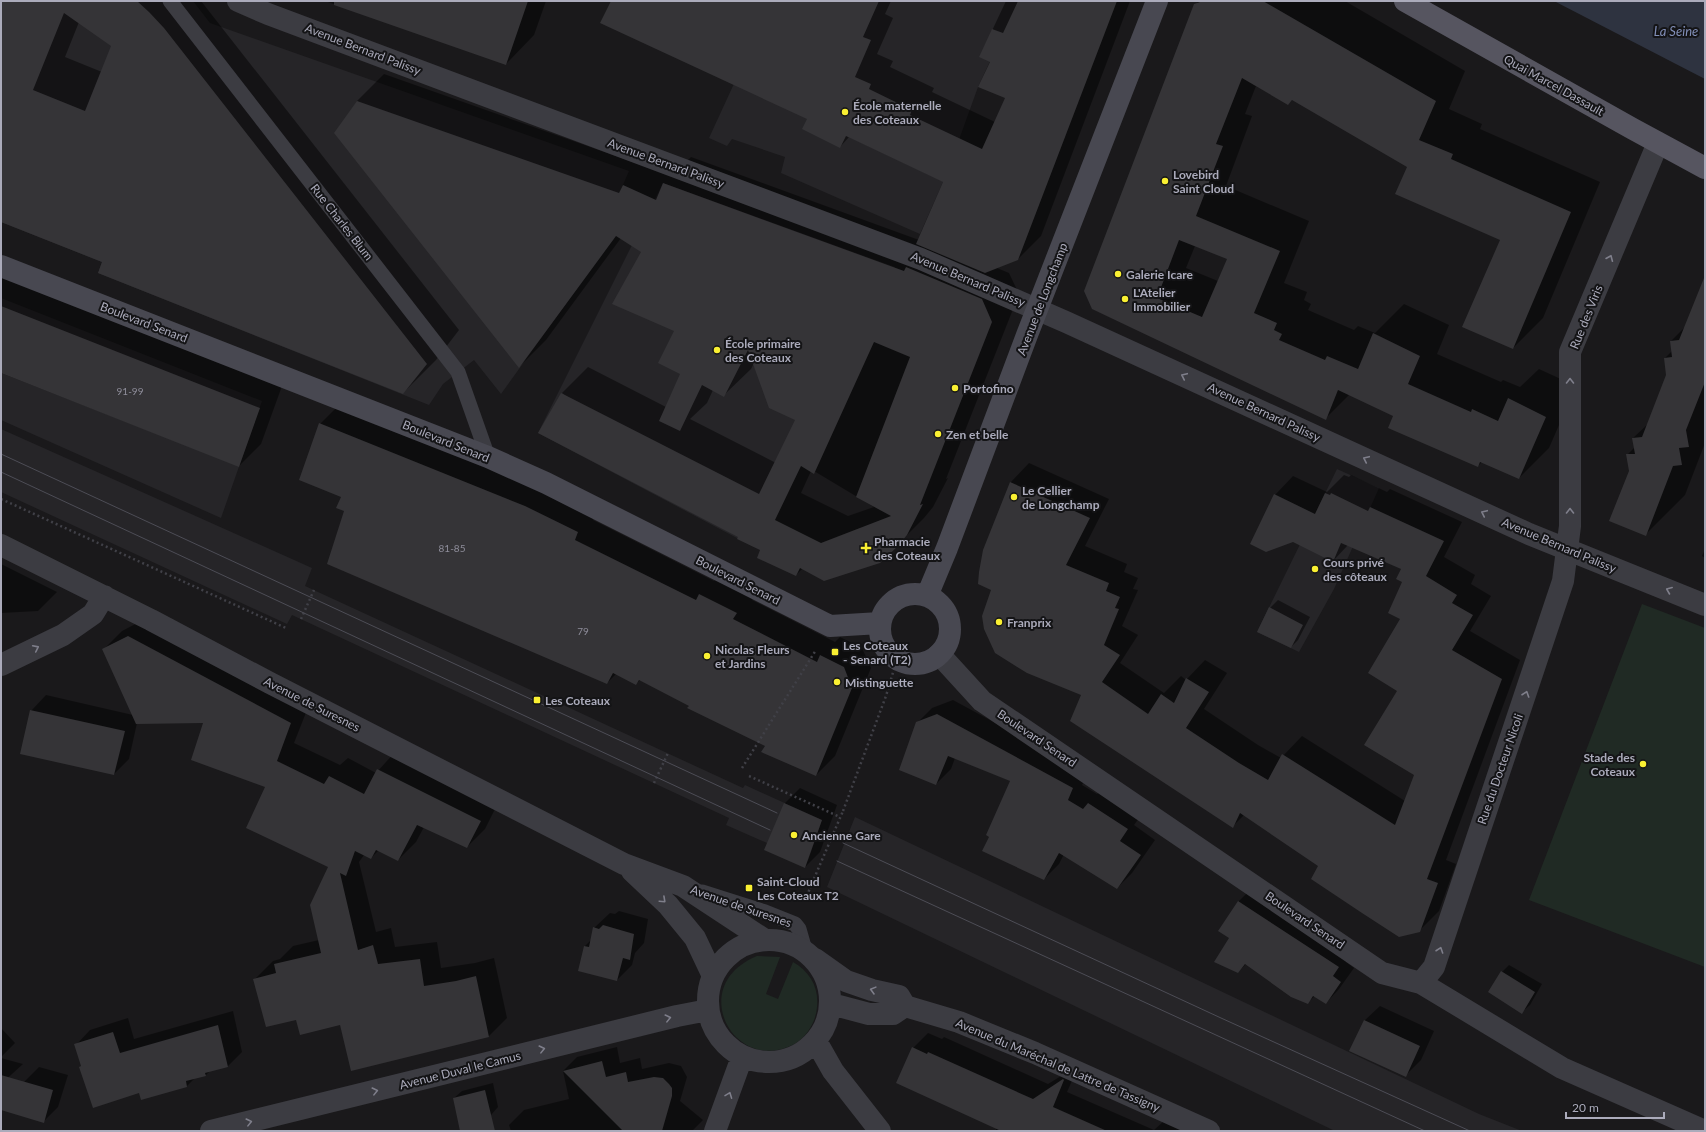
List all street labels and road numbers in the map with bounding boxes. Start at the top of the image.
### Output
street label: Avenue Bernard Palissy [303,20,424,78]
street label: Quai Marcel Dassault [1501,51,1607,119]
street label: Avenue Bernard Palissy [606,135,727,191]
street label: Rue Charles Blum [307,181,377,263]
street label: Avenue de Longchamp [1014,240,1070,357]
street label: Avenue Bernard Palissy [908,248,1028,310]
street label: Rue des Viris [1566,283,1606,351]
street label: Boulevard Senard [98,298,190,346]
street label: Avenue Bernard Palissy [1205,379,1324,445]
street label: Boulevard Senard [400,417,492,465]
street label: Avenue Bernard Palissy [1499,514,1619,576]
street label: Boulevard Senard [693,552,783,608]
street label: Avenue de Suresnes [261,673,363,735]
street label: Boulevard Senard [994,706,1080,770]
street label: Rue du Docteur Nicoli [1474,712,1526,826]
street label: Avenue de Suresnes [688,882,794,930]
street label: Boulevard Senard [1262,888,1348,952]
street label: Avenue du Maréchal de Lattre de Tassigny [954,1015,1163,1115]
street label: Avenue Duval le Camus [398,1048,522,1092]

